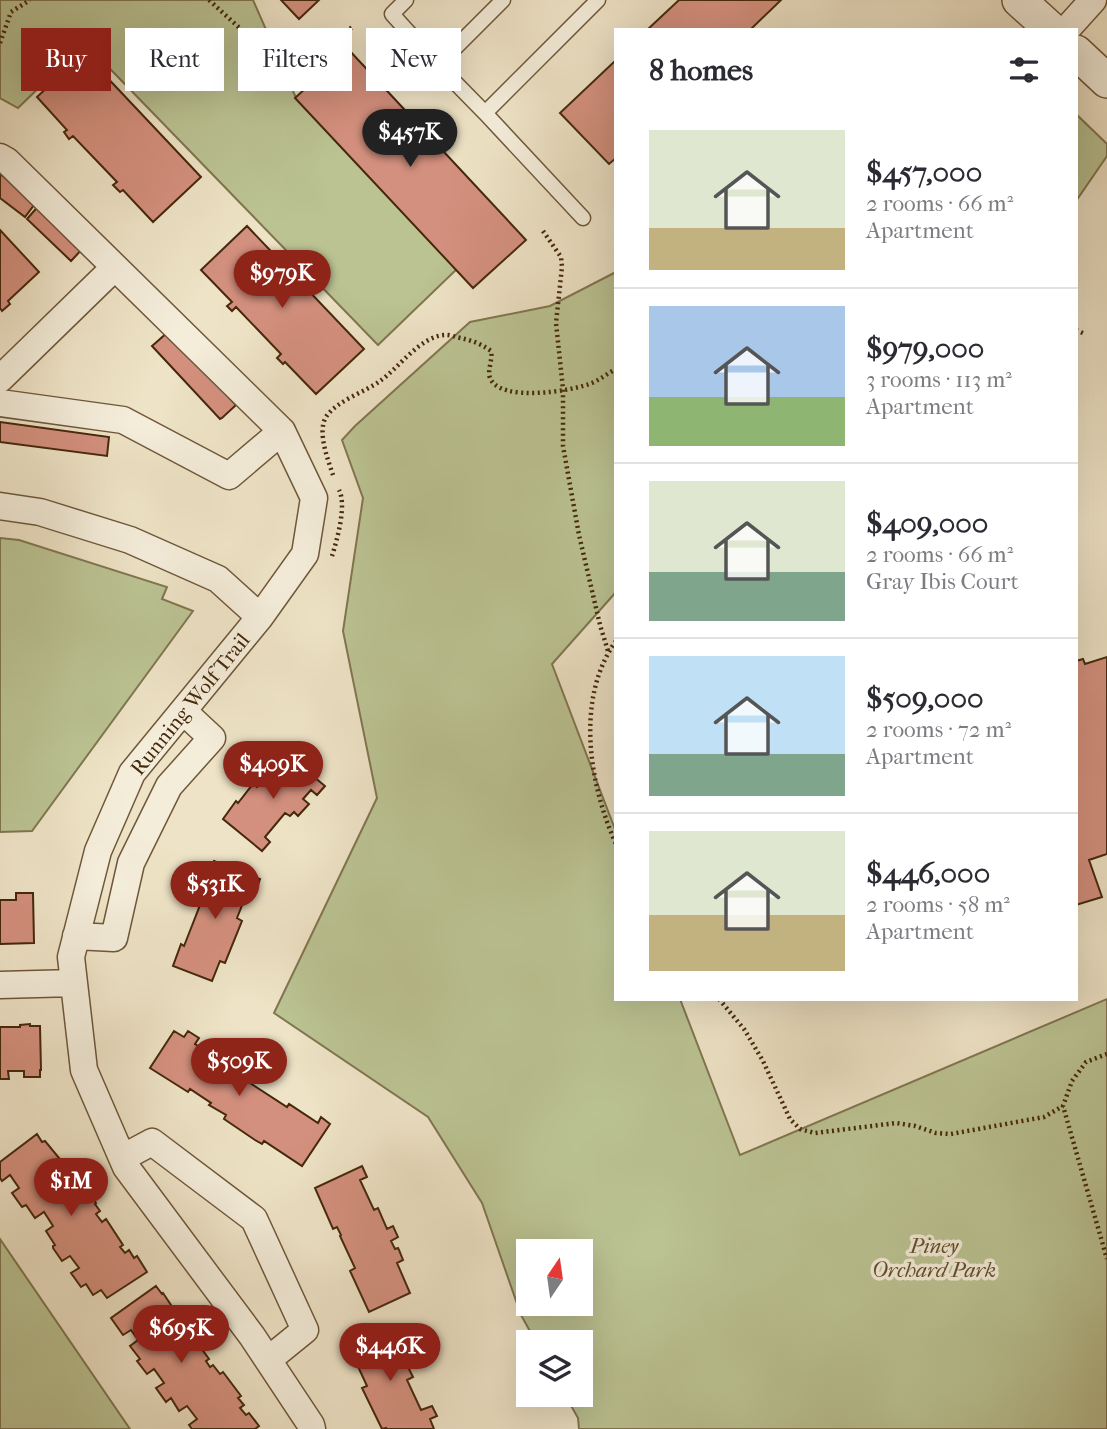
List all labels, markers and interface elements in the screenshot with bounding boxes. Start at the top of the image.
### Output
chip: Buy [21,28,111,91]
chip: Rent [125,28,224,91]
chip: Filters [238,28,352,91]
chip: New [366,28,461,91]
icon: filters [1005,51,1043,89]
text: 8 homes [649,53,753,88]
pin: $457K [361,110,459,169]
text: $457K [378,118,442,145]
text: $457,000 [866,155,982,190]
icon: home [705,158,789,242]
text: 2 rooms · 66 m² [866,190,1013,217]
text: Apartment [866,217,974,244]
pin: $979K [233,250,331,310]
text: $979K [250,259,314,286]
text: $979,000 [866,331,984,366]
icon: home [705,334,789,418]
text: 3 rooms · 113 m² [866,366,1012,393]
text: Apartment [866,393,974,420]
text: $409,000 [866,506,988,541]
icon: home [705,509,789,593]
text: 2 rooms · 66 m² [866,541,1013,568]
text: Gray Ibis Court [866,568,1019,595]
street label: Running Wolf Trail [125,628,255,780]
text: $509,000 [866,681,984,716]
icon: home [705,684,789,768]
text: 2 rooms · 72 m² [866,716,1011,743]
pin: $409K [224,742,322,801]
text: Apartment [866,743,974,770]
text: $409K [239,750,307,777]
text: $446,000 [866,856,990,891]
icon: home [705,859,789,943]
pin: $531K [166,862,264,921]
text: $531K [187,870,243,897]
text: 2 rooms · 58 m² [866,891,1010,918]
text: Apartment [866,918,974,945]
pin: $509K [190,1038,288,1098]
text: $509K [207,1047,271,1074]
pin: $1M [37,1158,105,1218]
text: $1M [50,1167,92,1194]
park label: Piney Orchard Park [872,1234,996,1282]
north arrow [516,1239,593,1316]
map controls [516,1239,593,1407]
pin: $695K [132,1306,230,1365]
text: $695K [149,1314,213,1341]
pin: $446K [341,1324,439,1383]
button: layers [516,1330,593,1407]
text: $446K [355,1332,425,1359]

